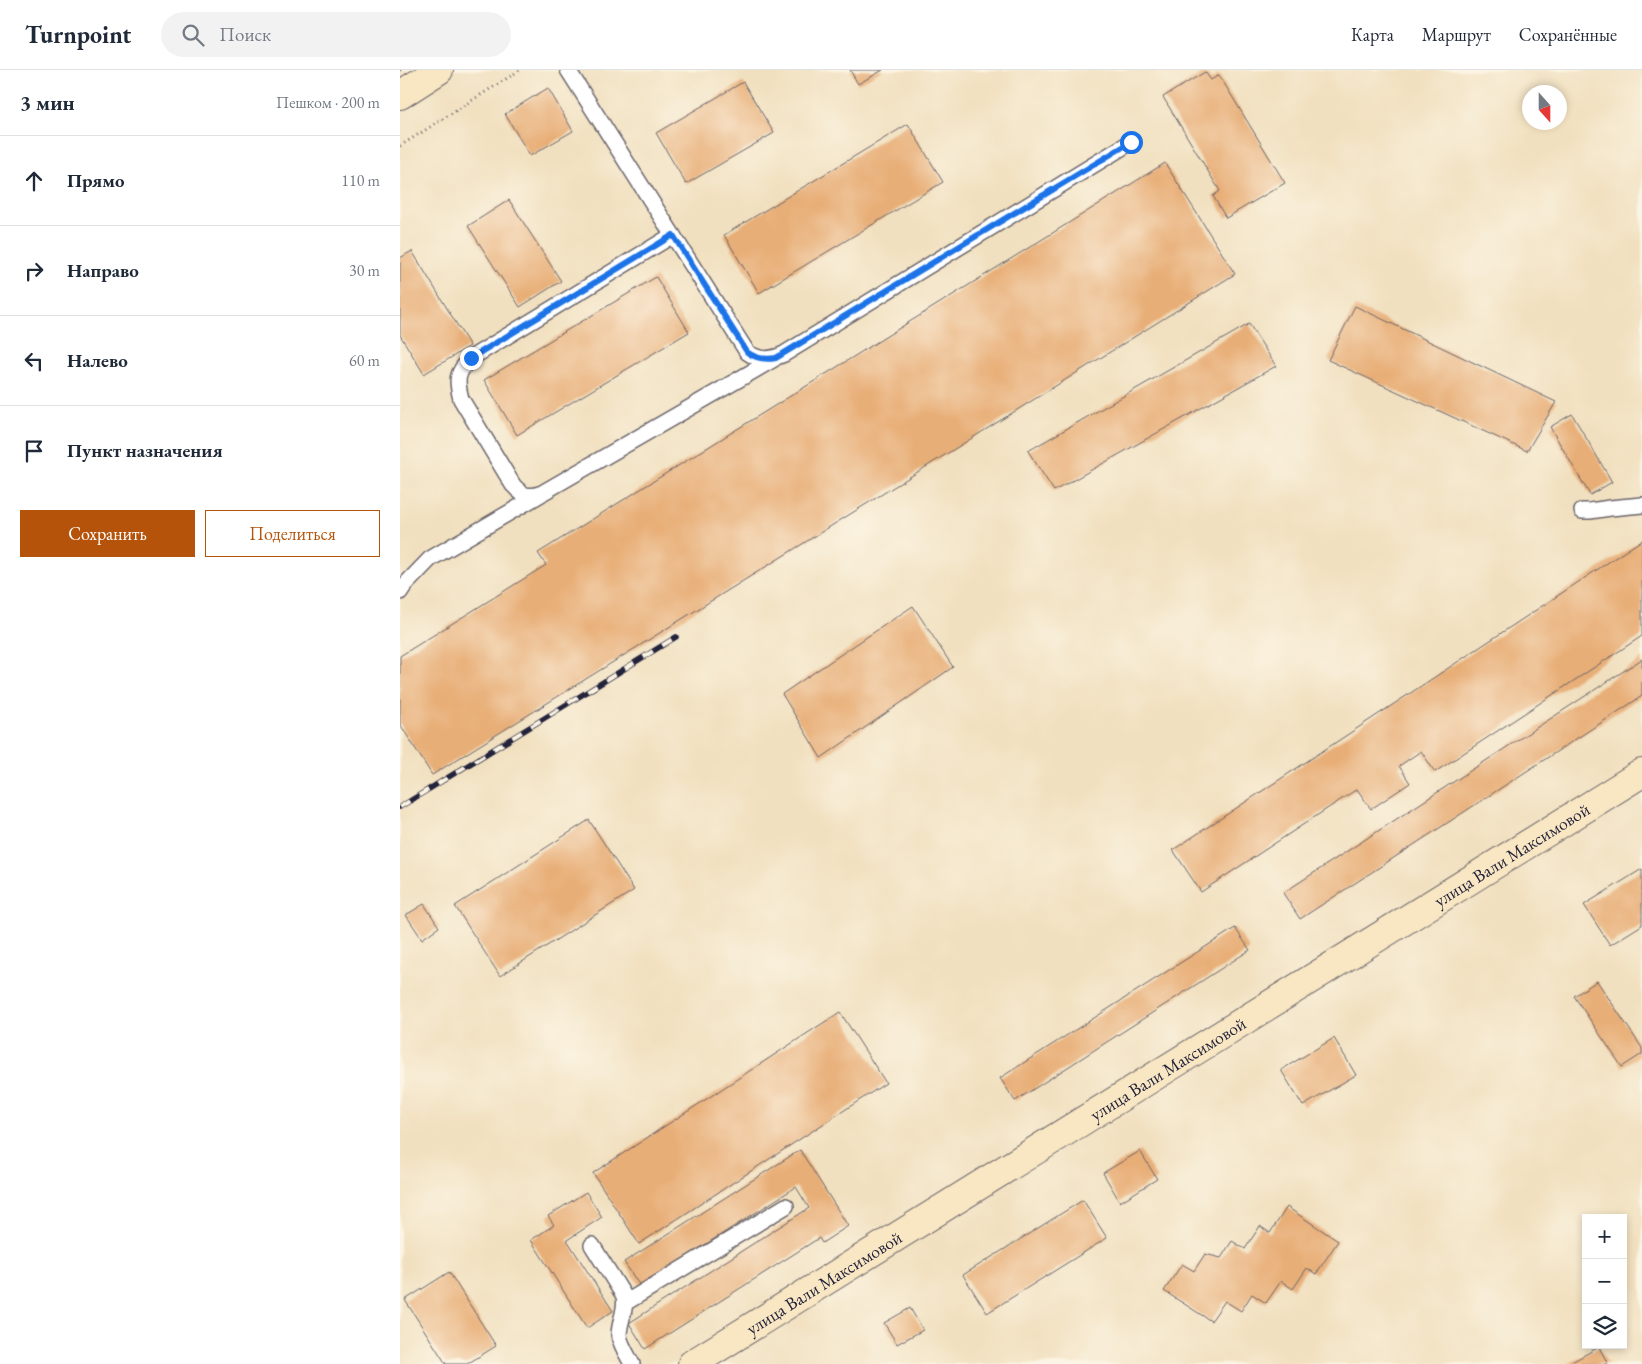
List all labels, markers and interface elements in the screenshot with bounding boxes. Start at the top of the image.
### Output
search box [161,12,511,57]
text: Turnpoint [25,19,131,50]
icon: search [179,21,207,49]
text: Поиск [219,22,271,47]
text: Карта [1351,23,1394,46]
text: Маршрут [1422,23,1491,46]
text: Сохранённые [1519,23,1617,46]
north arrow [1522,85,1567,130]
text: 3 мин [20,89,75,116]
text: Пешком · 200 m [276,92,380,113]
route start [1120,131,1143,154]
icon: ahead [20,167,48,195]
text: Прямо [67,168,125,193]
text: 110 m [341,170,380,191]
icon: right [20,257,48,285]
text: Направо [67,258,139,283]
text: 30 m [349,260,380,281]
icon: left [20,347,48,375]
route end [460,347,483,370]
text: Налево [67,348,128,373]
text: 60 m [349,350,380,371]
icon: arrive [20,437,48,465]
text: Пункт назначения [67,438,223,463]
button: Сохранить [20,510,195,557]
button: Поделиться [205,510,380,557]
street label: улица Вали Максимовой [1429,797,1594,911]
street label: улица Вали Максимовой [1085,1011,1250,1125]
map controls [1582,1214,1627,1349]
button: + [1582,1214,1627,1259]
street label: улица Вали Максимовой [741,1225,906,1339]
button: − [1582,1259,1627,1304]
button: layers [1582,1304,1627,1349]

